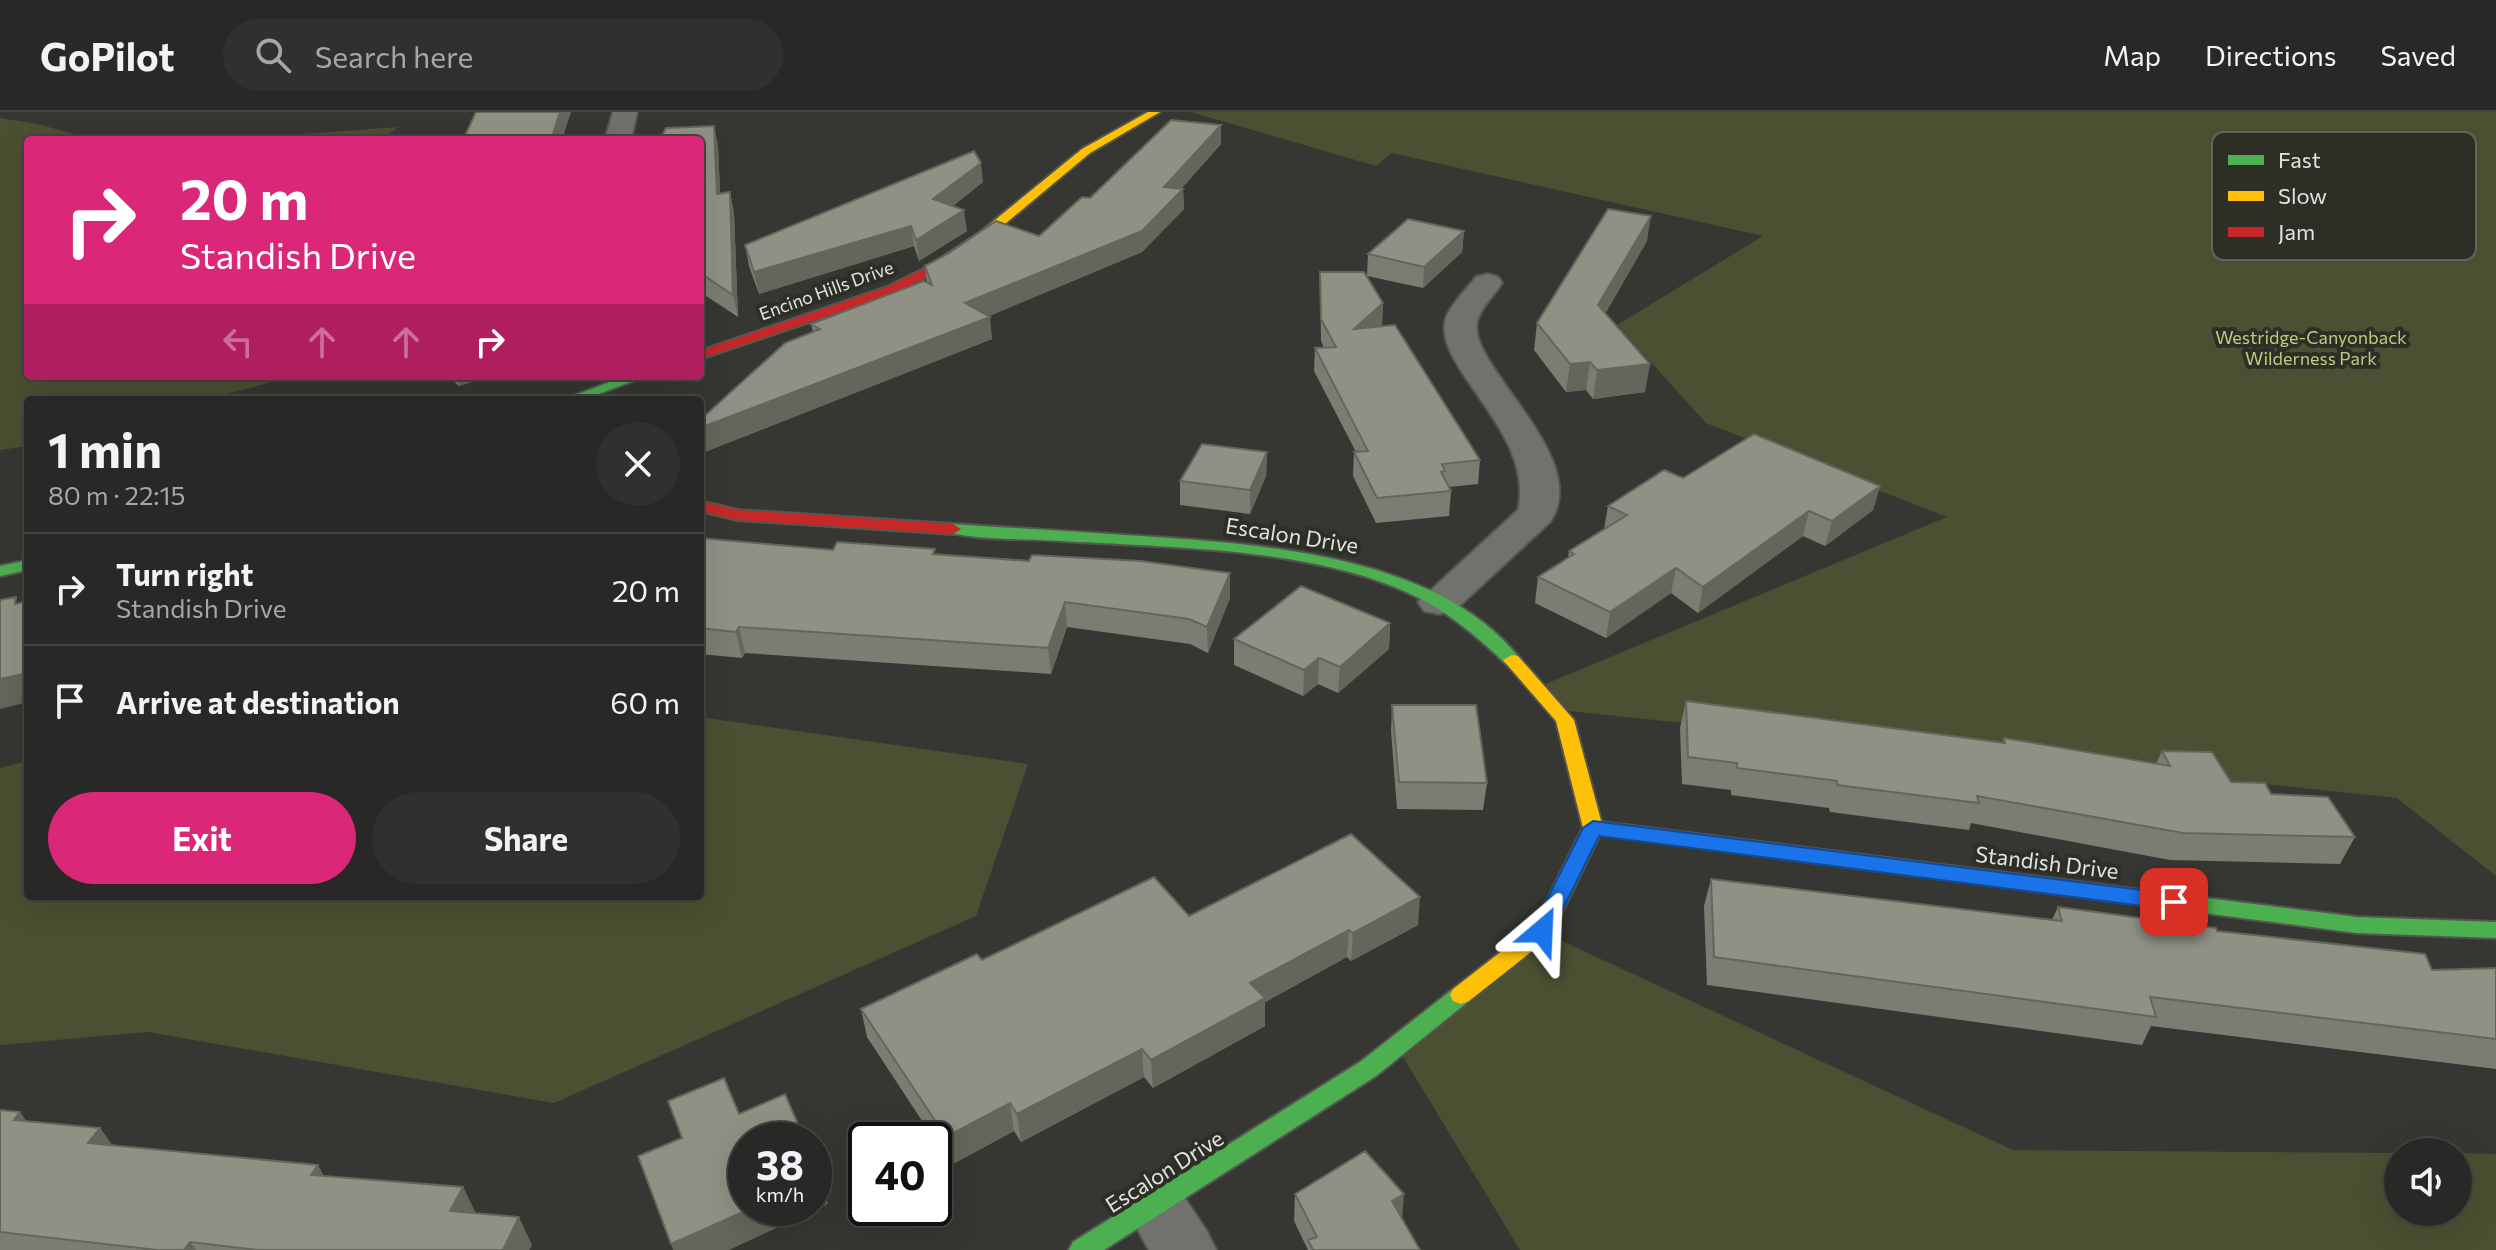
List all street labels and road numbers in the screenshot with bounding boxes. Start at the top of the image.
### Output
street label: Encino Hills Drive [756,255,896,325]
street label: Escalon Drive [1224,511,1360,559]
street label: Standish Drive [1974,840,2120,884]
street label: Escalon Drive [1100,1124,1228,1218]

